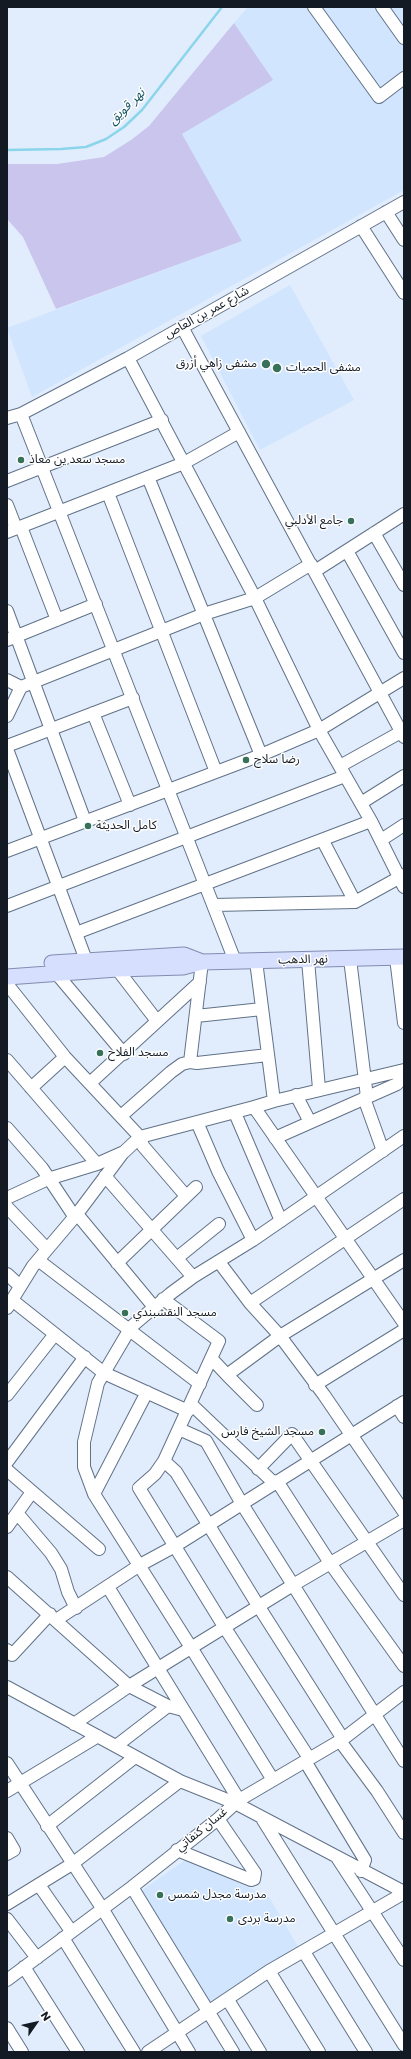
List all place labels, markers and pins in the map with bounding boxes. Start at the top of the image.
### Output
place label: مشفى زاهي أزرق [176,357,257,371]
marker: مشفى زاهي أزرق [260,358,272,370]
place label: مشفى الحميات [286,361,361,375]
marker: مشفى الحميات [271,362,283,374]
place label: مسجد سعد ين معاذ [29,453,125,467]
marker: مسجد سعد ين معاذ [16,455,26,465]
place label: جامع الأدلبي [285,514,343,528]
marker: جامع الأدلبي [346,516,356,526]
place label: رضا سلاح [254,753,300,767]
marker: رضا سلاح [241,755,251,765]
place label: كامل الحديثة [96,819,157,833]
marker: كامل الحديثة [83,821,93,831]
place label: مسجد الفلاح [108,1046,169,1060]
marker: مسجد الفلاح [95,1048,105,1058]
place label: مسجد النقشبندي [133,1306,217,1320]
marker: مسجد النقشبندي [120,1308,130,1318]
place label: مسجد الشيخ فارس [221,1425,314,1439]
marker: مسجد الشيخ فارس [317,1427,327,1437]
place label: مدرسة مجدل شمس [168,1888,267,1902]
marker: مدرسة مجدل شمس [155,1890,165,1900]
place label: مدرسة بردى [238,1912,296,1926]
marker: مدرسة بردى [225,1914,235,1924]

